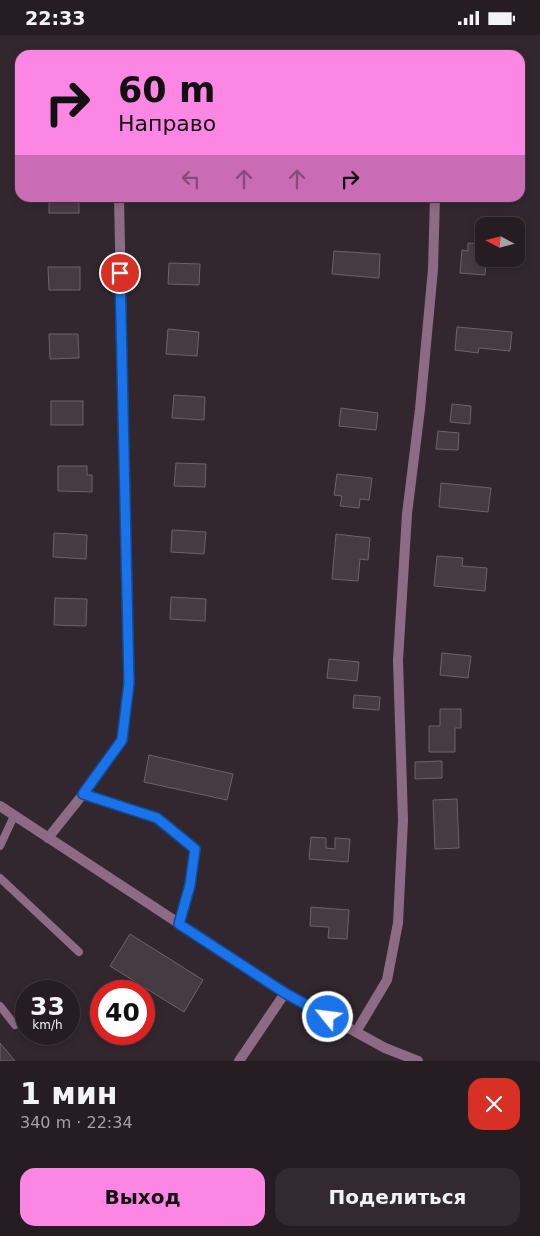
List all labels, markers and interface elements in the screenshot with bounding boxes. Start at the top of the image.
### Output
text: 22:33 [25,7,85,29]
icon: right [35,70,100,135]
text: 60 m [118,70,215,110]
text: Направо [118,111,216,136]
icon: left [177,165,205,193]
icon: ahead [230,165,258,193]
icon: ahead [283,165,311,193]
icon: right [336,165,364,193]
north arrow [475,217,525,267]
map controls [475,217,525,267]
pin [99,252,141,294]
icon: arrive [106,259,134,287]
speed limit sign: 40 [90,980,155,1045]
position arrow [301,990,353,1042]
text: 33 [30,992,65,1021]
text: km/h [32,1018,63,1032]
text: 1 мин [20,1076,118,1111]
button: close [468,1078,520,1130]
text: 340 m · 22:34 [20,1113,133,1132]
button: Выход [20,1168,265,1226]
button: Поделиться [275,1168,520,1226]

